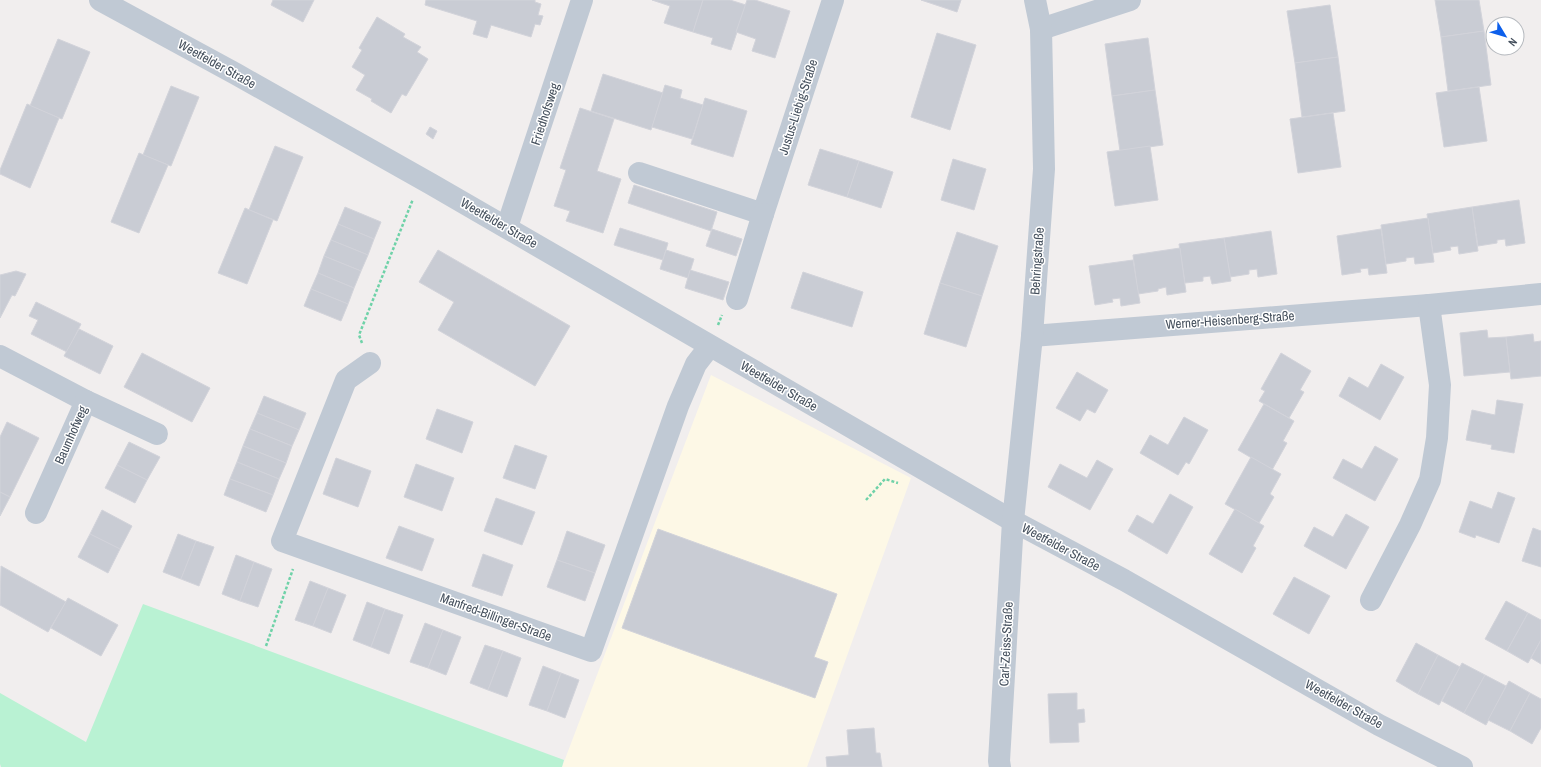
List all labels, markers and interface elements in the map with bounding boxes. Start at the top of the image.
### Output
north arrow [1485,16,1525,56]
text: N [1505,35,1520,49]
street label: Weetfelder Straße [175,36,259,92]
street label: Justus-Liebig-Straße [775,57,821,157]
street label: Friedhofsweg [527,81,563,147]
street label: Weetfelder Straße [457,194,541,252]
street label: Behringstraße [1026,227,1048,295]
street label: Werner-Heisenberg-Straße [1165,307,1295,333]
street label: Weetfelder Straße [737,357,821,415]
street label: Baumhofweg [51,403,91,467]
street label: Weetfelder Straße [1019,519,1103,575]
street label: Manfred-Billinger-Straße [438,589,554,645]
street label: Carl-Zeiss-Straße [995,601,1017,687]
street label: Weetfelder Straße [1302,676,1386,732]

